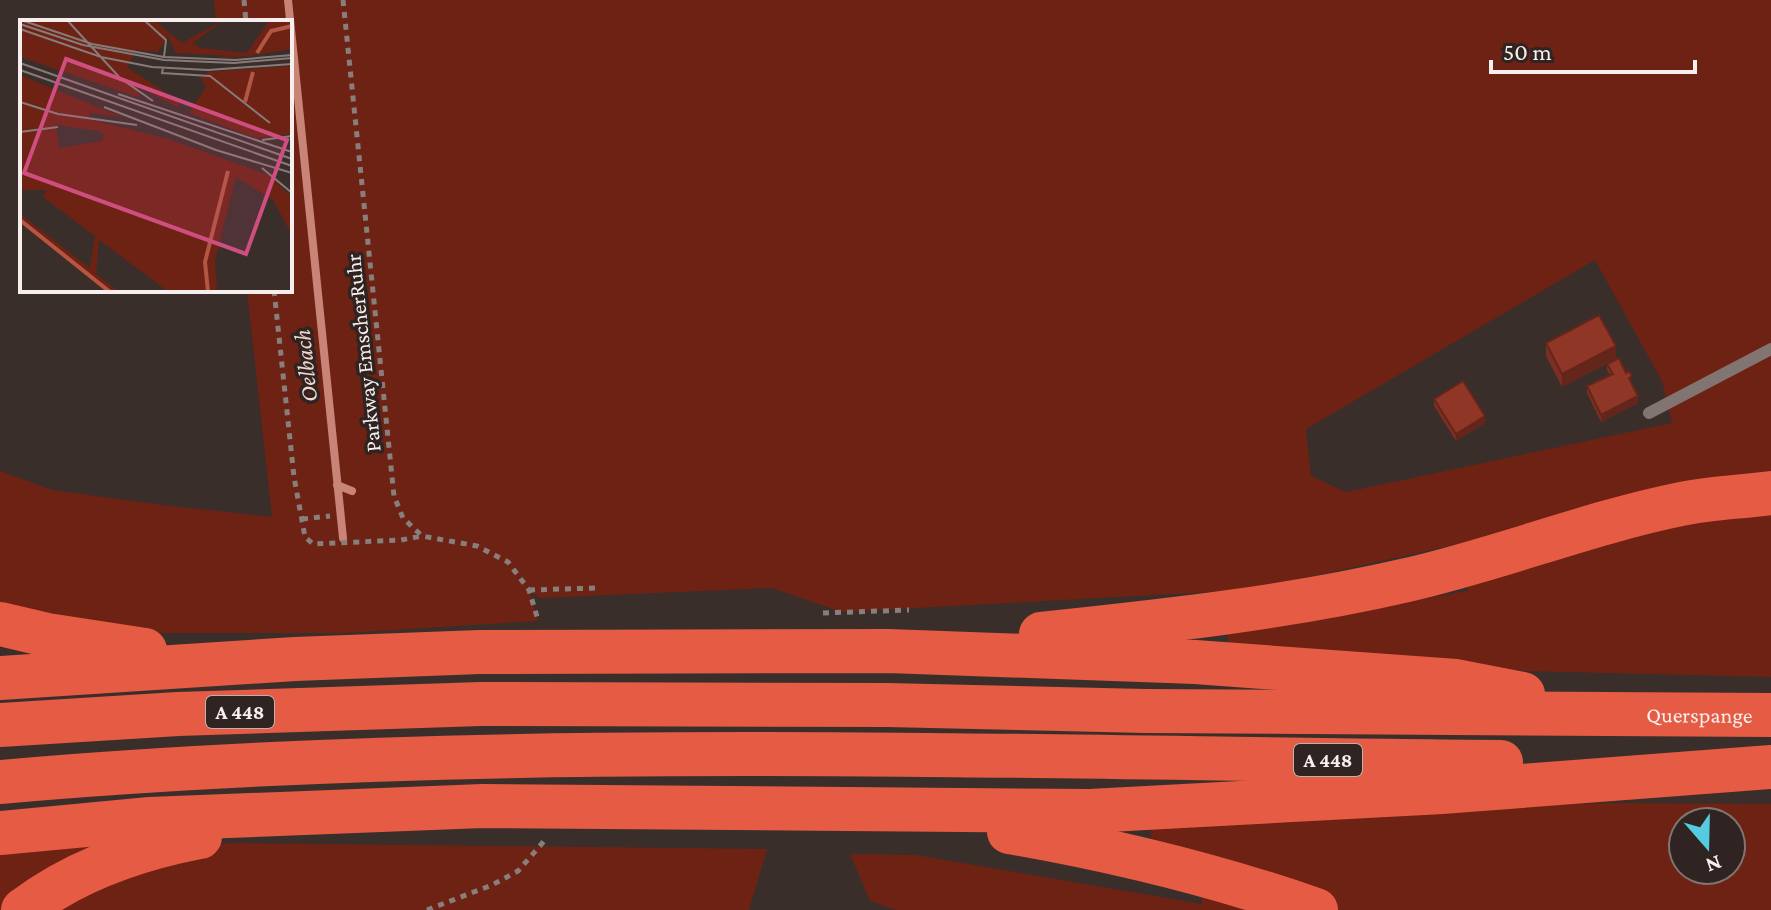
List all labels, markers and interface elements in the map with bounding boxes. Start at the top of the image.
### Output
inset map [20,20,292,292]
scale bar [1491,24,1695,74]
text: 50 m [1503,38,1552,65]
street label: Parkway EmscherRuhr [340,253,386,453]
water label: Oelbach [288,328,322,404]
road number: A 448 [206,696,274,728]
street label: Querspange [1646,702,1753,727]
road number: A 448 [1294,744,1362,776]
north arrow [1667,806,1747,886]
text: N [1702,850,1725,879]

